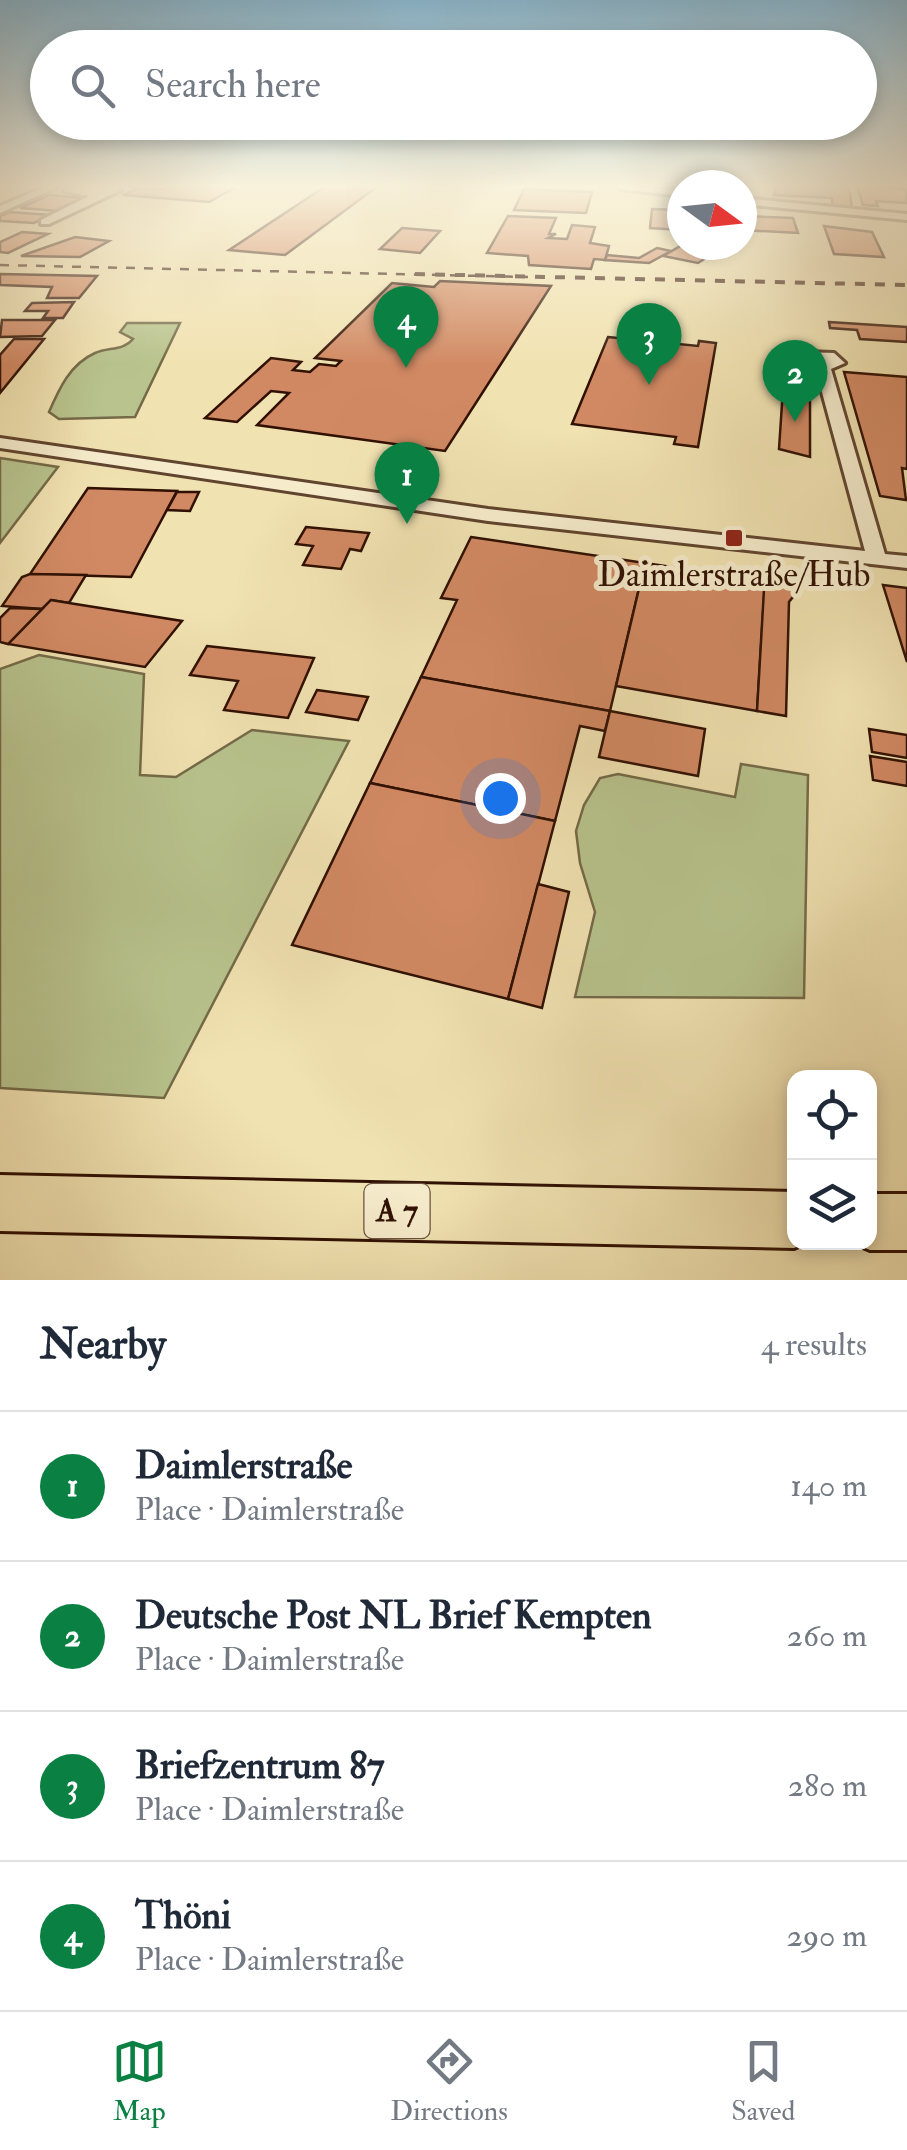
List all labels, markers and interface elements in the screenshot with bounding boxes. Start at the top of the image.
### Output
search box [30,30,877,140]
icon: search [65,58,120,113]
text: Search here [145,61,321,109]
north arrow [667,170,757,260]
pin: 4 [374,286,438,368]
pin: 3 [616,302,682,385]
pin: 2 [762,340,828,422]
pin: 1 [374,442,440,524]
marker: Daimlerstraße/Hub [723,527,745,549]
place label: Daimlerstraße/Hub [598,553,870,597]
your location [475,773,526,824]
map controls [787,1070,877,1250]
button: locate [787,1070,877,1160]
button: layers [787,1160,877,1250]
road number: A 7 [364,1184,430,1238]
text: Nearby [40,1319,166,1371]
text: 4 results [761,1325,867,1365]
text: Daimlerstraße [135,1442,352,1490]
text: 1 [67,1466,78,1506]
text: 140 m [790,1466,867,1506]
text: Place · Daimlerstraße [135,1490,404,1530]
text: Deutsche Post NL Brief Kempten [135,1592,652,1640]
text: 2 [64,1616,81,1656]
text: 260 m [787,1616,867,1656]
text: Place · Daimlerstraße [135,1640,404,1680]
text: Briefzentrum 87 [135,1742,385,1790]
text: 3 [66,1766,79,1806]
text: 280 m [788,1766,867,1806]
text: Place · Daimlerstraße [135,1790,404,1830]
text: Thöni [135,1892,231,1940]
text: 4 [64,1916,81,1956]
text: 290 m [786,1916,867,1956]
text: Place · Daimlerstraße [135,1940,404,1980]
tab: Map [112,2034,167,2129]
tab: Directions [390,2034,508,2129]
tab: Saved [731,2034,795,2129]

